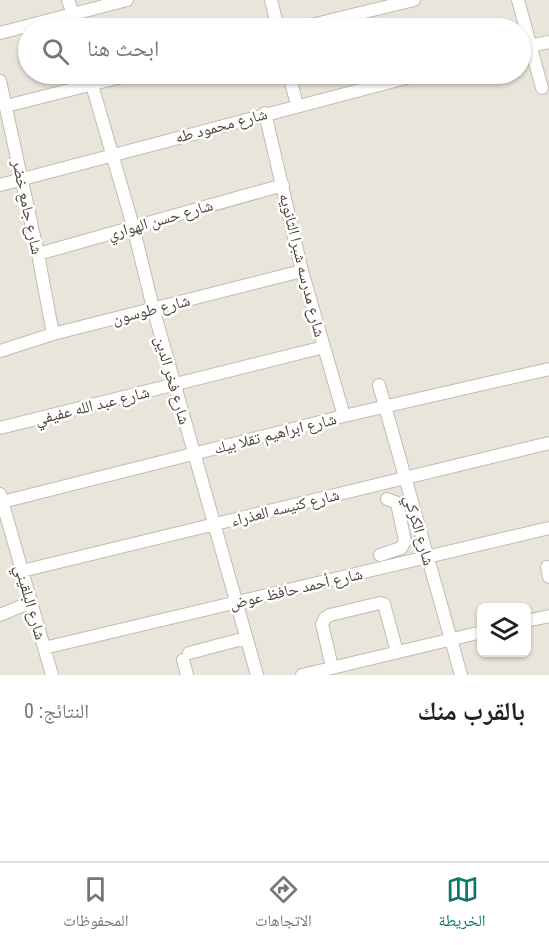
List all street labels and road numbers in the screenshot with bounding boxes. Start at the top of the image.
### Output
street label: شارع محمود طه [173,104,269,148]
street label: شارع جامع خضر [7,157,47,256]
street label: شارع مدرسه شبرا الثانويه [275,191,330,339]
street label: شارع حسن الهواري [105,195,216,247]
street label: شارع طوسون [110,291,192,329]
street label: شارع فخر الدين [150,334,194,427]
street label: شارع عبد الله عفيفي [33,382,152,432]
street label: شارع ابراهيم تقلا بيك [212,409,339,459]
street label: شارع كنيسه العذراء [229,485,342,531]
street label: شارع الكركي [397,493,439,569]
street label: شارع البلقيني [8,562,50,643]
street label: شارع أحمد حافظ عوض [228,564,365,614]

